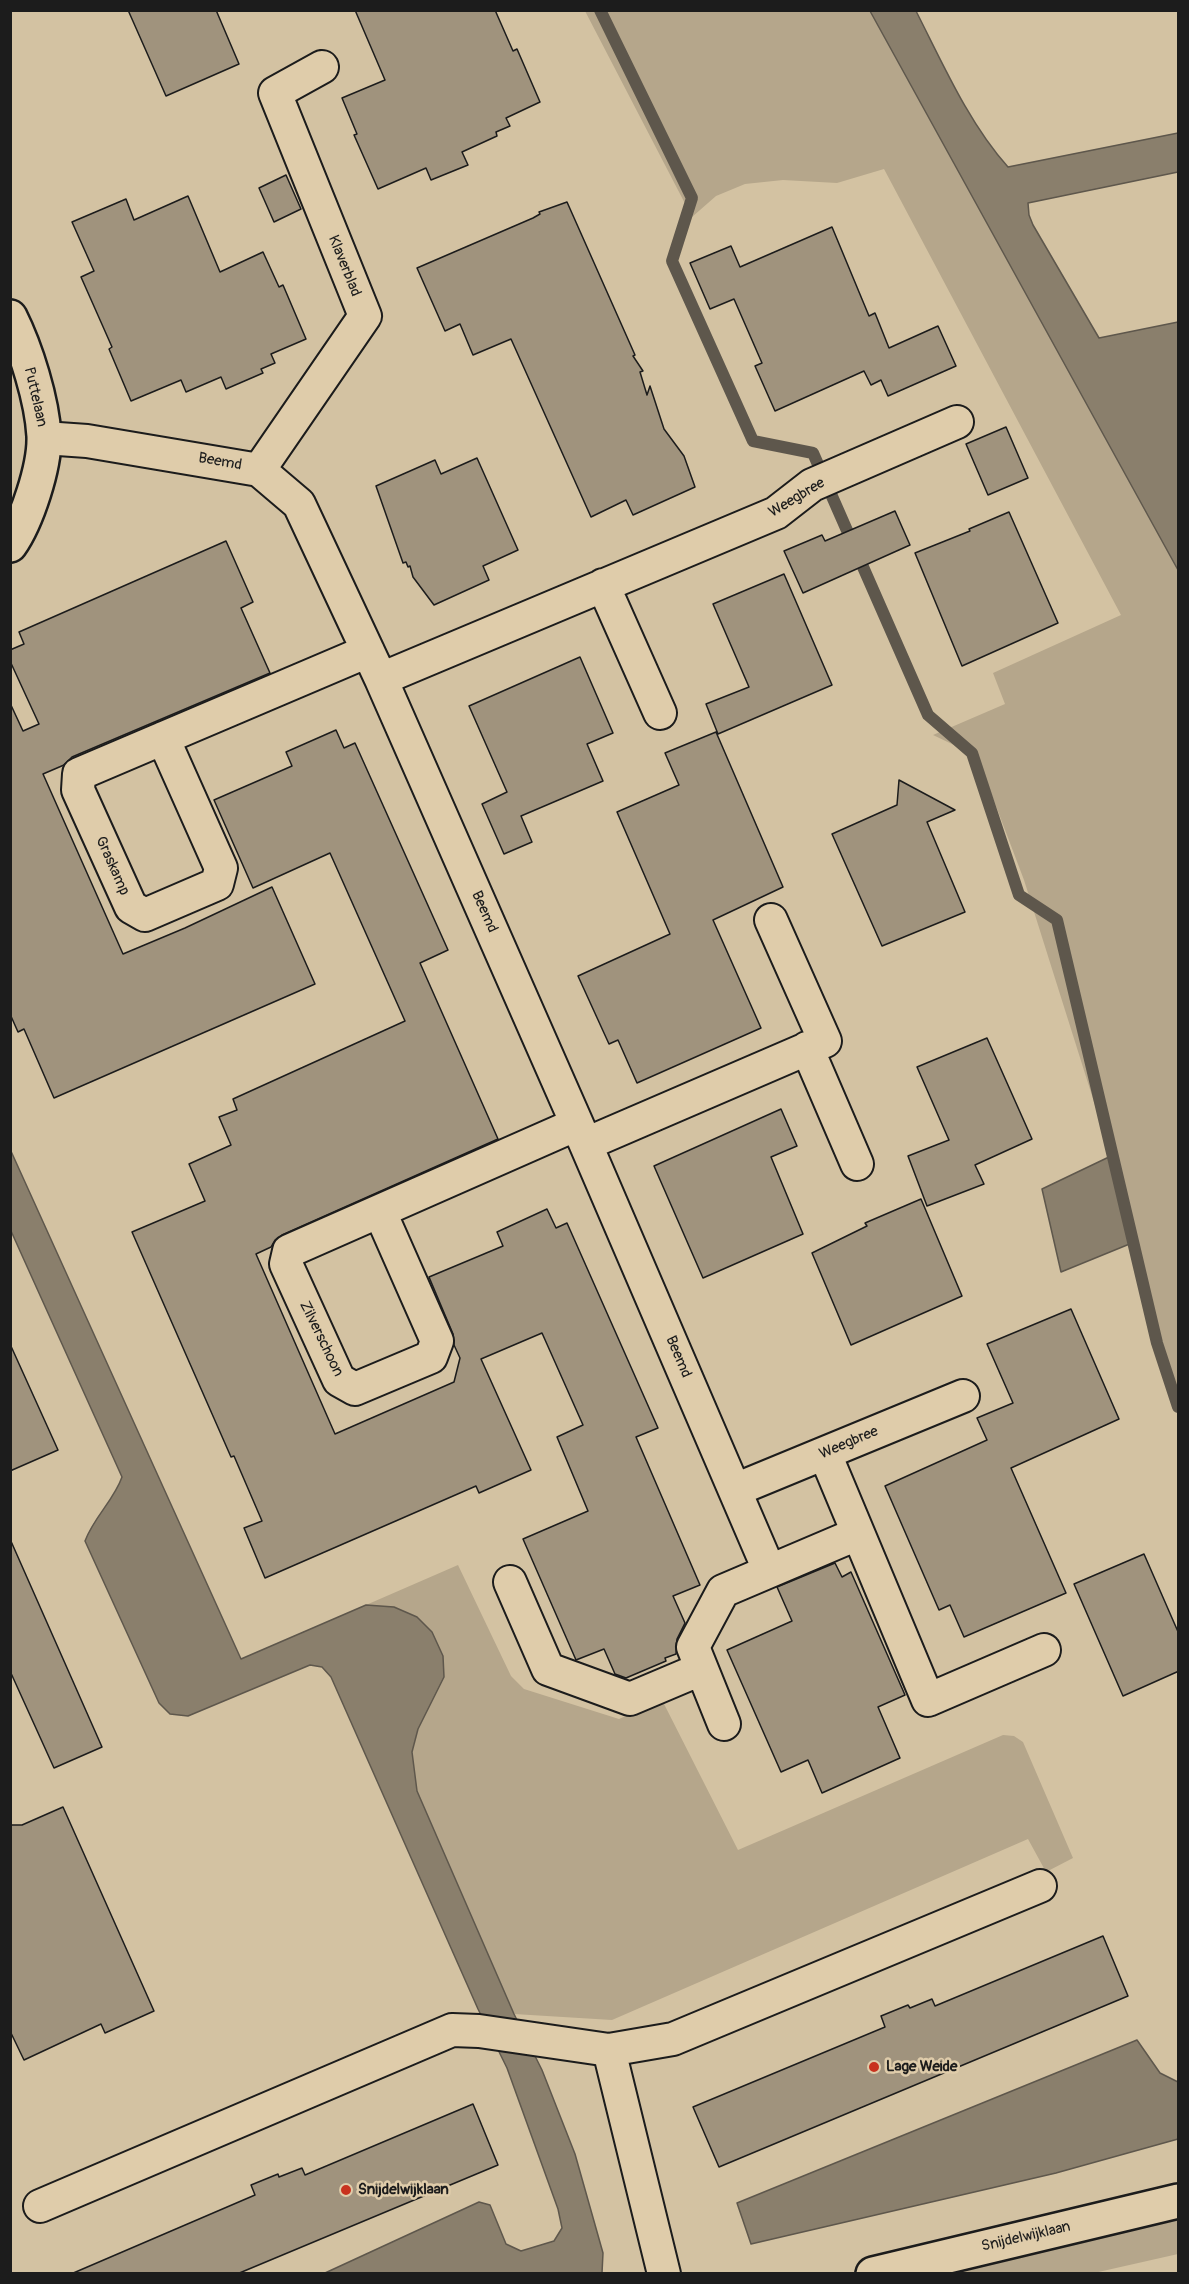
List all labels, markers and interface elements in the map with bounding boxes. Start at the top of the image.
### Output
street label: Klaverblad [324,233,364,299]
street label: Puttelaan [19,365,51,429]
street label: Beemd [197,449,243,475]
street label: Weegbree [766,474,828,522]
street label: Graskamp [91,834,133,898]
street label: Beemd [467,888,501,936]
street label: Zilverschoon [295,1298,347,1380]
street label: Beemd [661,1333,695,1381]
street label: Weegbree [817,1423,881,1463]
place label: Lage Weide [886,2058,957,2076]
marker: Lage Weide [867,2060,881,2074]
place label: Snijdelwijklaan [358,2181,449,2199]
marker: Snijdelwijklaan [339,2183,353,2197]
street label: Snijdelwijklaan [980,2218,1072,2256]

